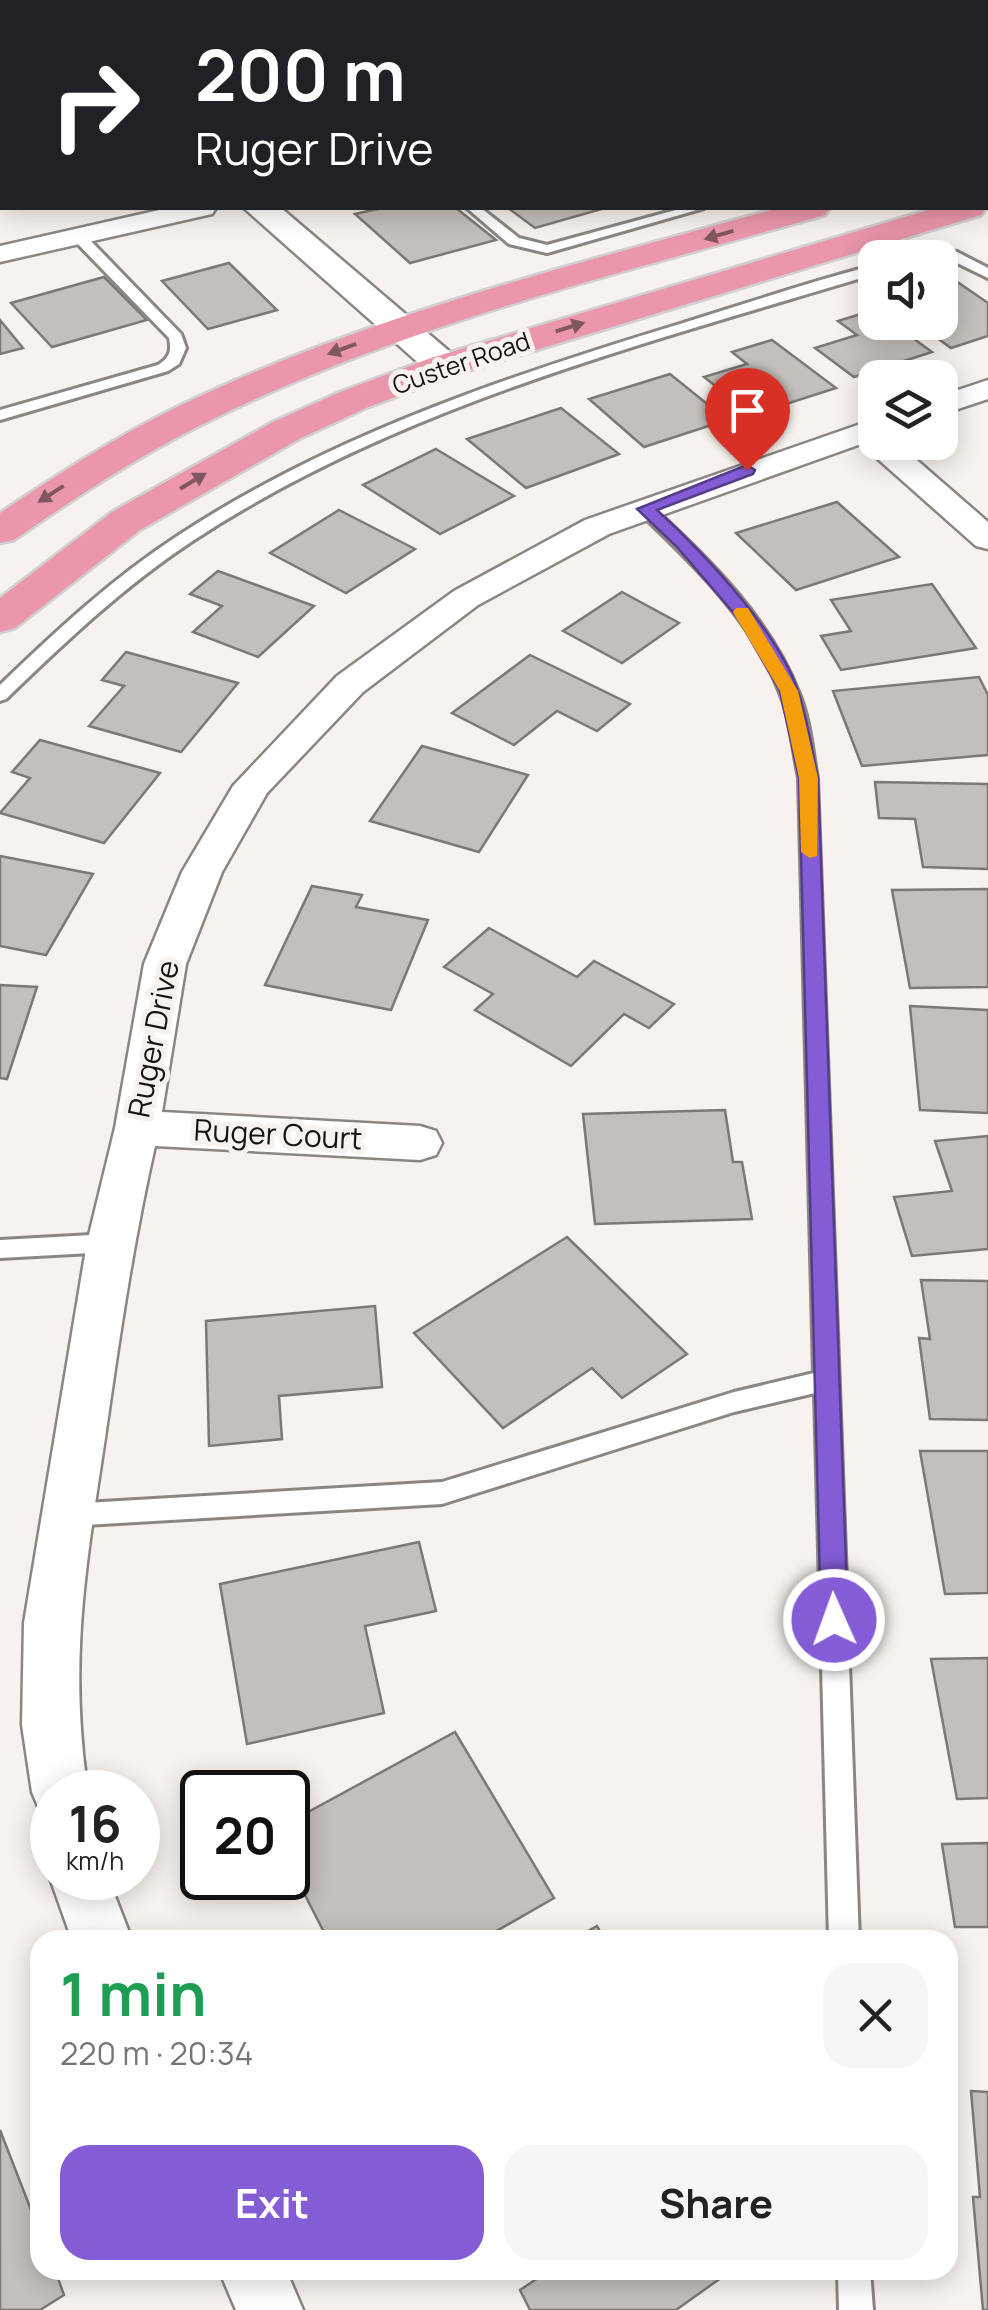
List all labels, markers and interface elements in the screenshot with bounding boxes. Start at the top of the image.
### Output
text: 200 m [195,26,406,122]
icon: right [30,40,160,170]
text: Ruger Drive [195,117,433,179]
one-way arrow [704,228,734,243]
map controls [858,240,958,460]
button: sound [858,240,958,340]
one-way arrow [555,319,586,334]
street label: Custer Road [387,323,534,402]
one-way arrow [326,343,356,358]
button: layers [858,360,958,460]
pin [705,368,790,471]
icon: arrive [720,383,775,438]
one-way arrow [179,473,207,490]
one-way arrow [38,485,65,503]
street label: Ruger Drive [117,957,188,1121]
street label: Ruger Court [193,1109,363,1158]
position arrow [782,1568,886,1672]
speed limit sign: 20 [180,1770,310,1900]
text: 16 [69,1789,121,1857]
text: km/h [66,1843,124,1878]
text: 1 min [60,1952,207,2034]
button: close [823,1963,928,2068]
text: 220 m · 20:34 [60,2031,253,2075]
button: Exit [60,2145,484,2260]
button: Share [504,2145,928,2260]

